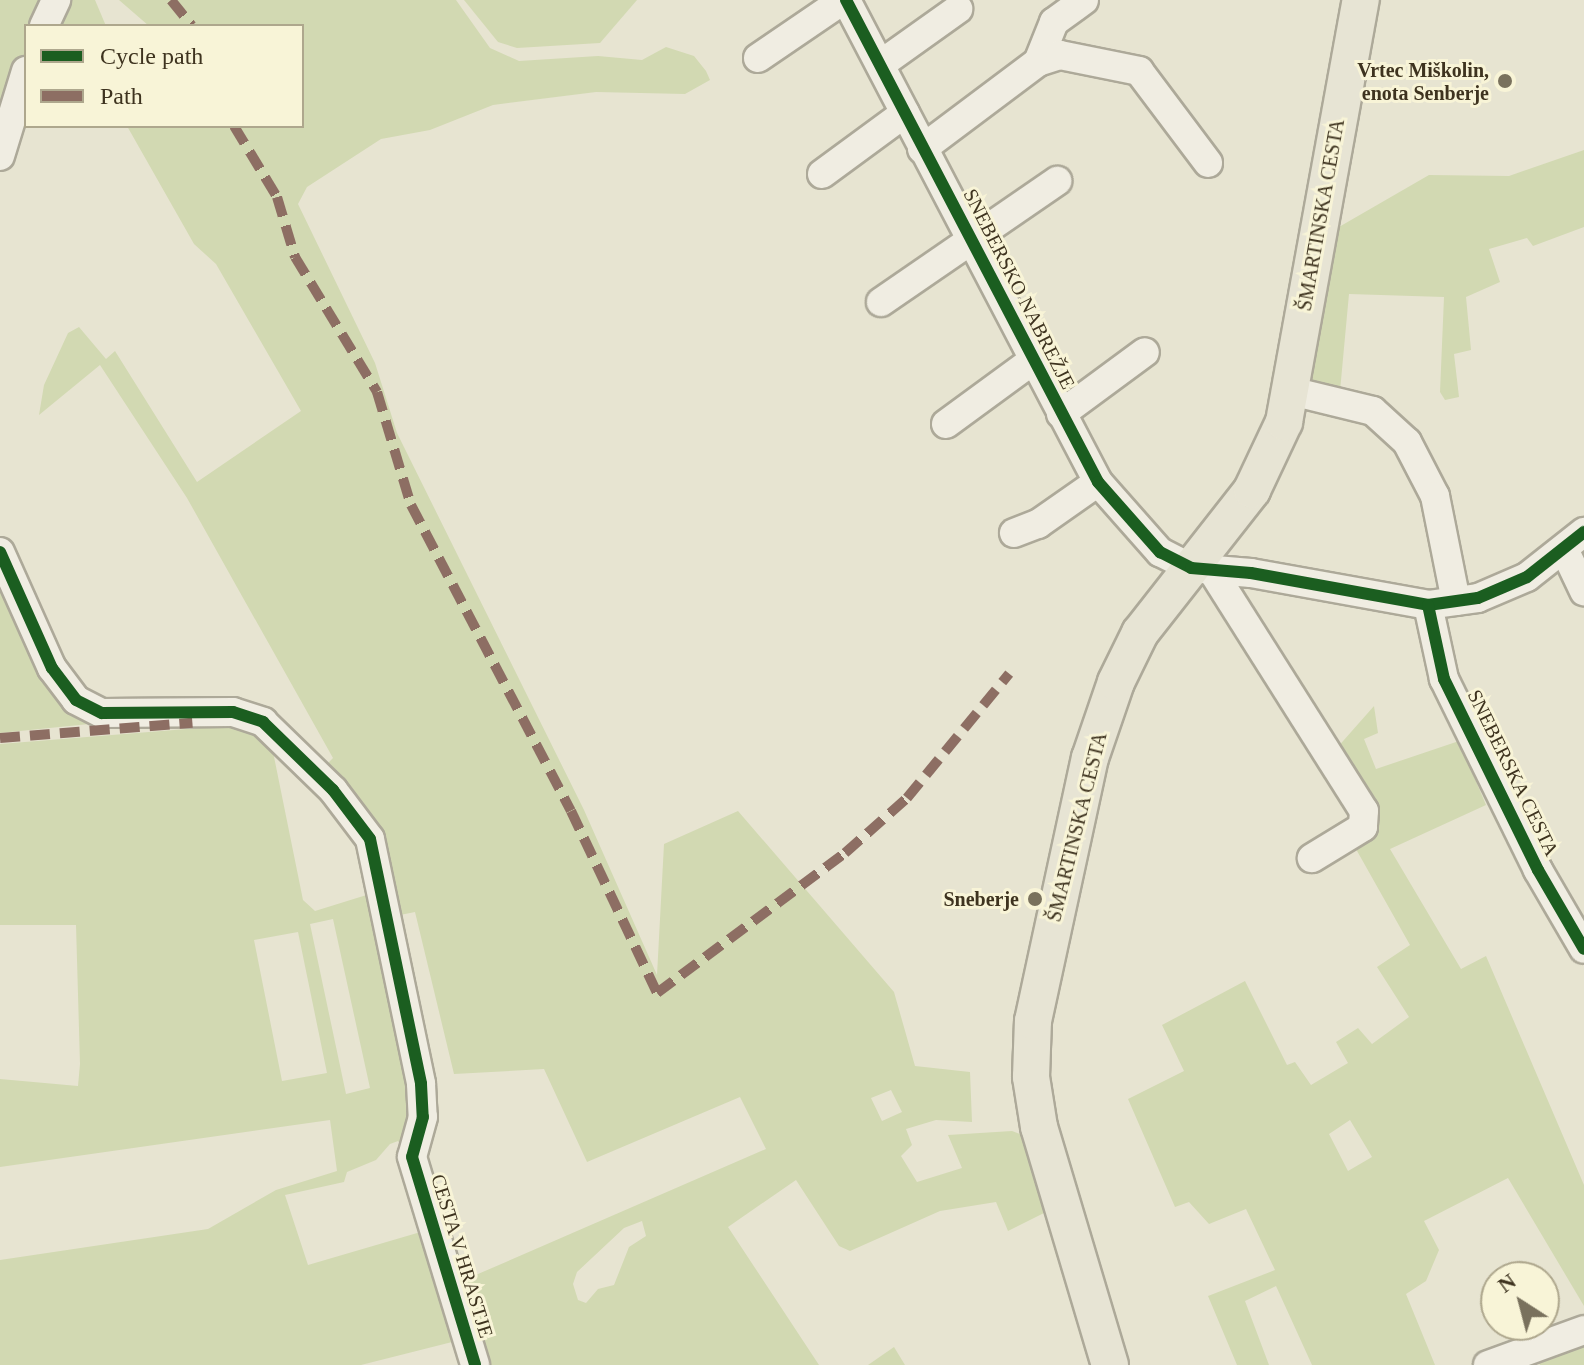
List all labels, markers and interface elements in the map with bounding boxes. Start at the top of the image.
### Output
legend [24,24,304,128]
text: Cycle path [100,43,203,69]
place label: Vrtec Miškolin, enota Senberje [1357,58,1489,105]
marker: Vrtec Miškolin, enota Senberje [1496,72,1514,90]
text: Path [100,83,143,109]
street label: ŠMARTINSKA CESTA [1292,117,1350,313]
street label: SNEBERSKO NABREŽJE [958,185,1080,393]
street label: SNEBERSKA CESTA [1462,685,1564,861]
street label: ŠMARTINSKA CESTA [1042,729,1112,925]
place label: Sneberje [943,887,1019,911]
marker: Sneberje [1026,890,1044,908]
street label: CESTA V HRASTJE [425,1170,499,1342]
north arrow [1480,1261,1560,1341]
text: N [1493,1268,1521,1298]

